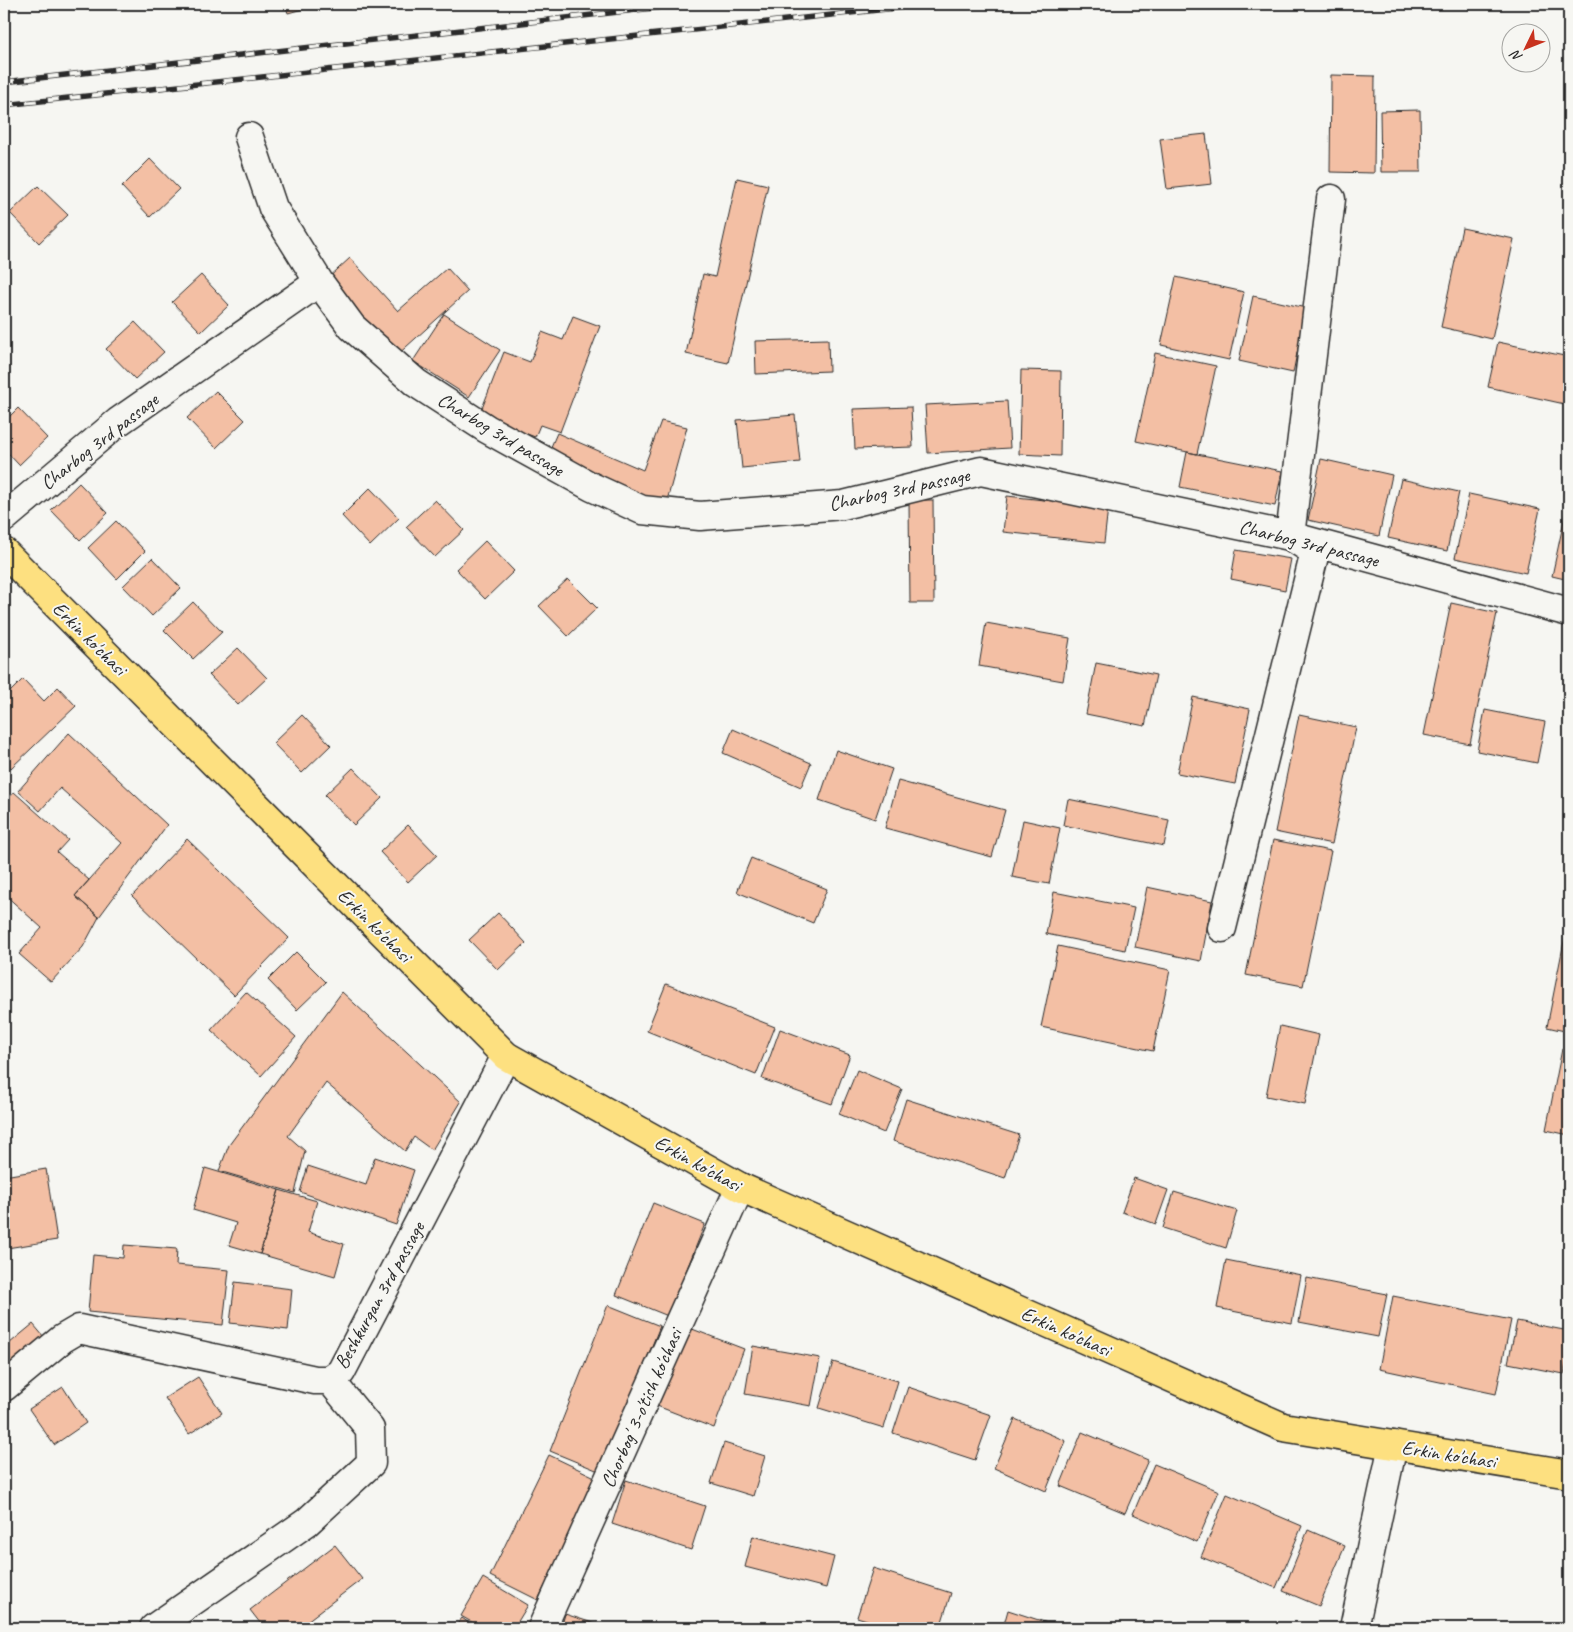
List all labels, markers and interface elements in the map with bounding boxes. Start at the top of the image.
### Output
north arrow [1500,22,1550,72]
text: N [1506,46,1526,65]
street label: Chаrbog 3rd passage [35,387,164,495]
street label: Chаrbog 3rd passage [433,387,570,483]
street label: Chаrbog 3rd passage [827,462,973,517]
street label: Chаrbog 3rd passage [1237,514,1383,573]
street label: Erkin ko'chasi [47,596,134,682]
street label: Erkin ko'chasi [332,883,419,969]
street label: Erkin ko'chasi [650,1130,747,1198]
street label: Beshkurgan 3rd passage [329,1216,431,1373]
street label: Erkin ko'chasi [1017,1301,1116,1363]
street label: Chorbog' 3-o'tish ko'chasi [595,1323,689,1492]
street label: Erkin ko'chasi [1400,1435,1500,1475]

